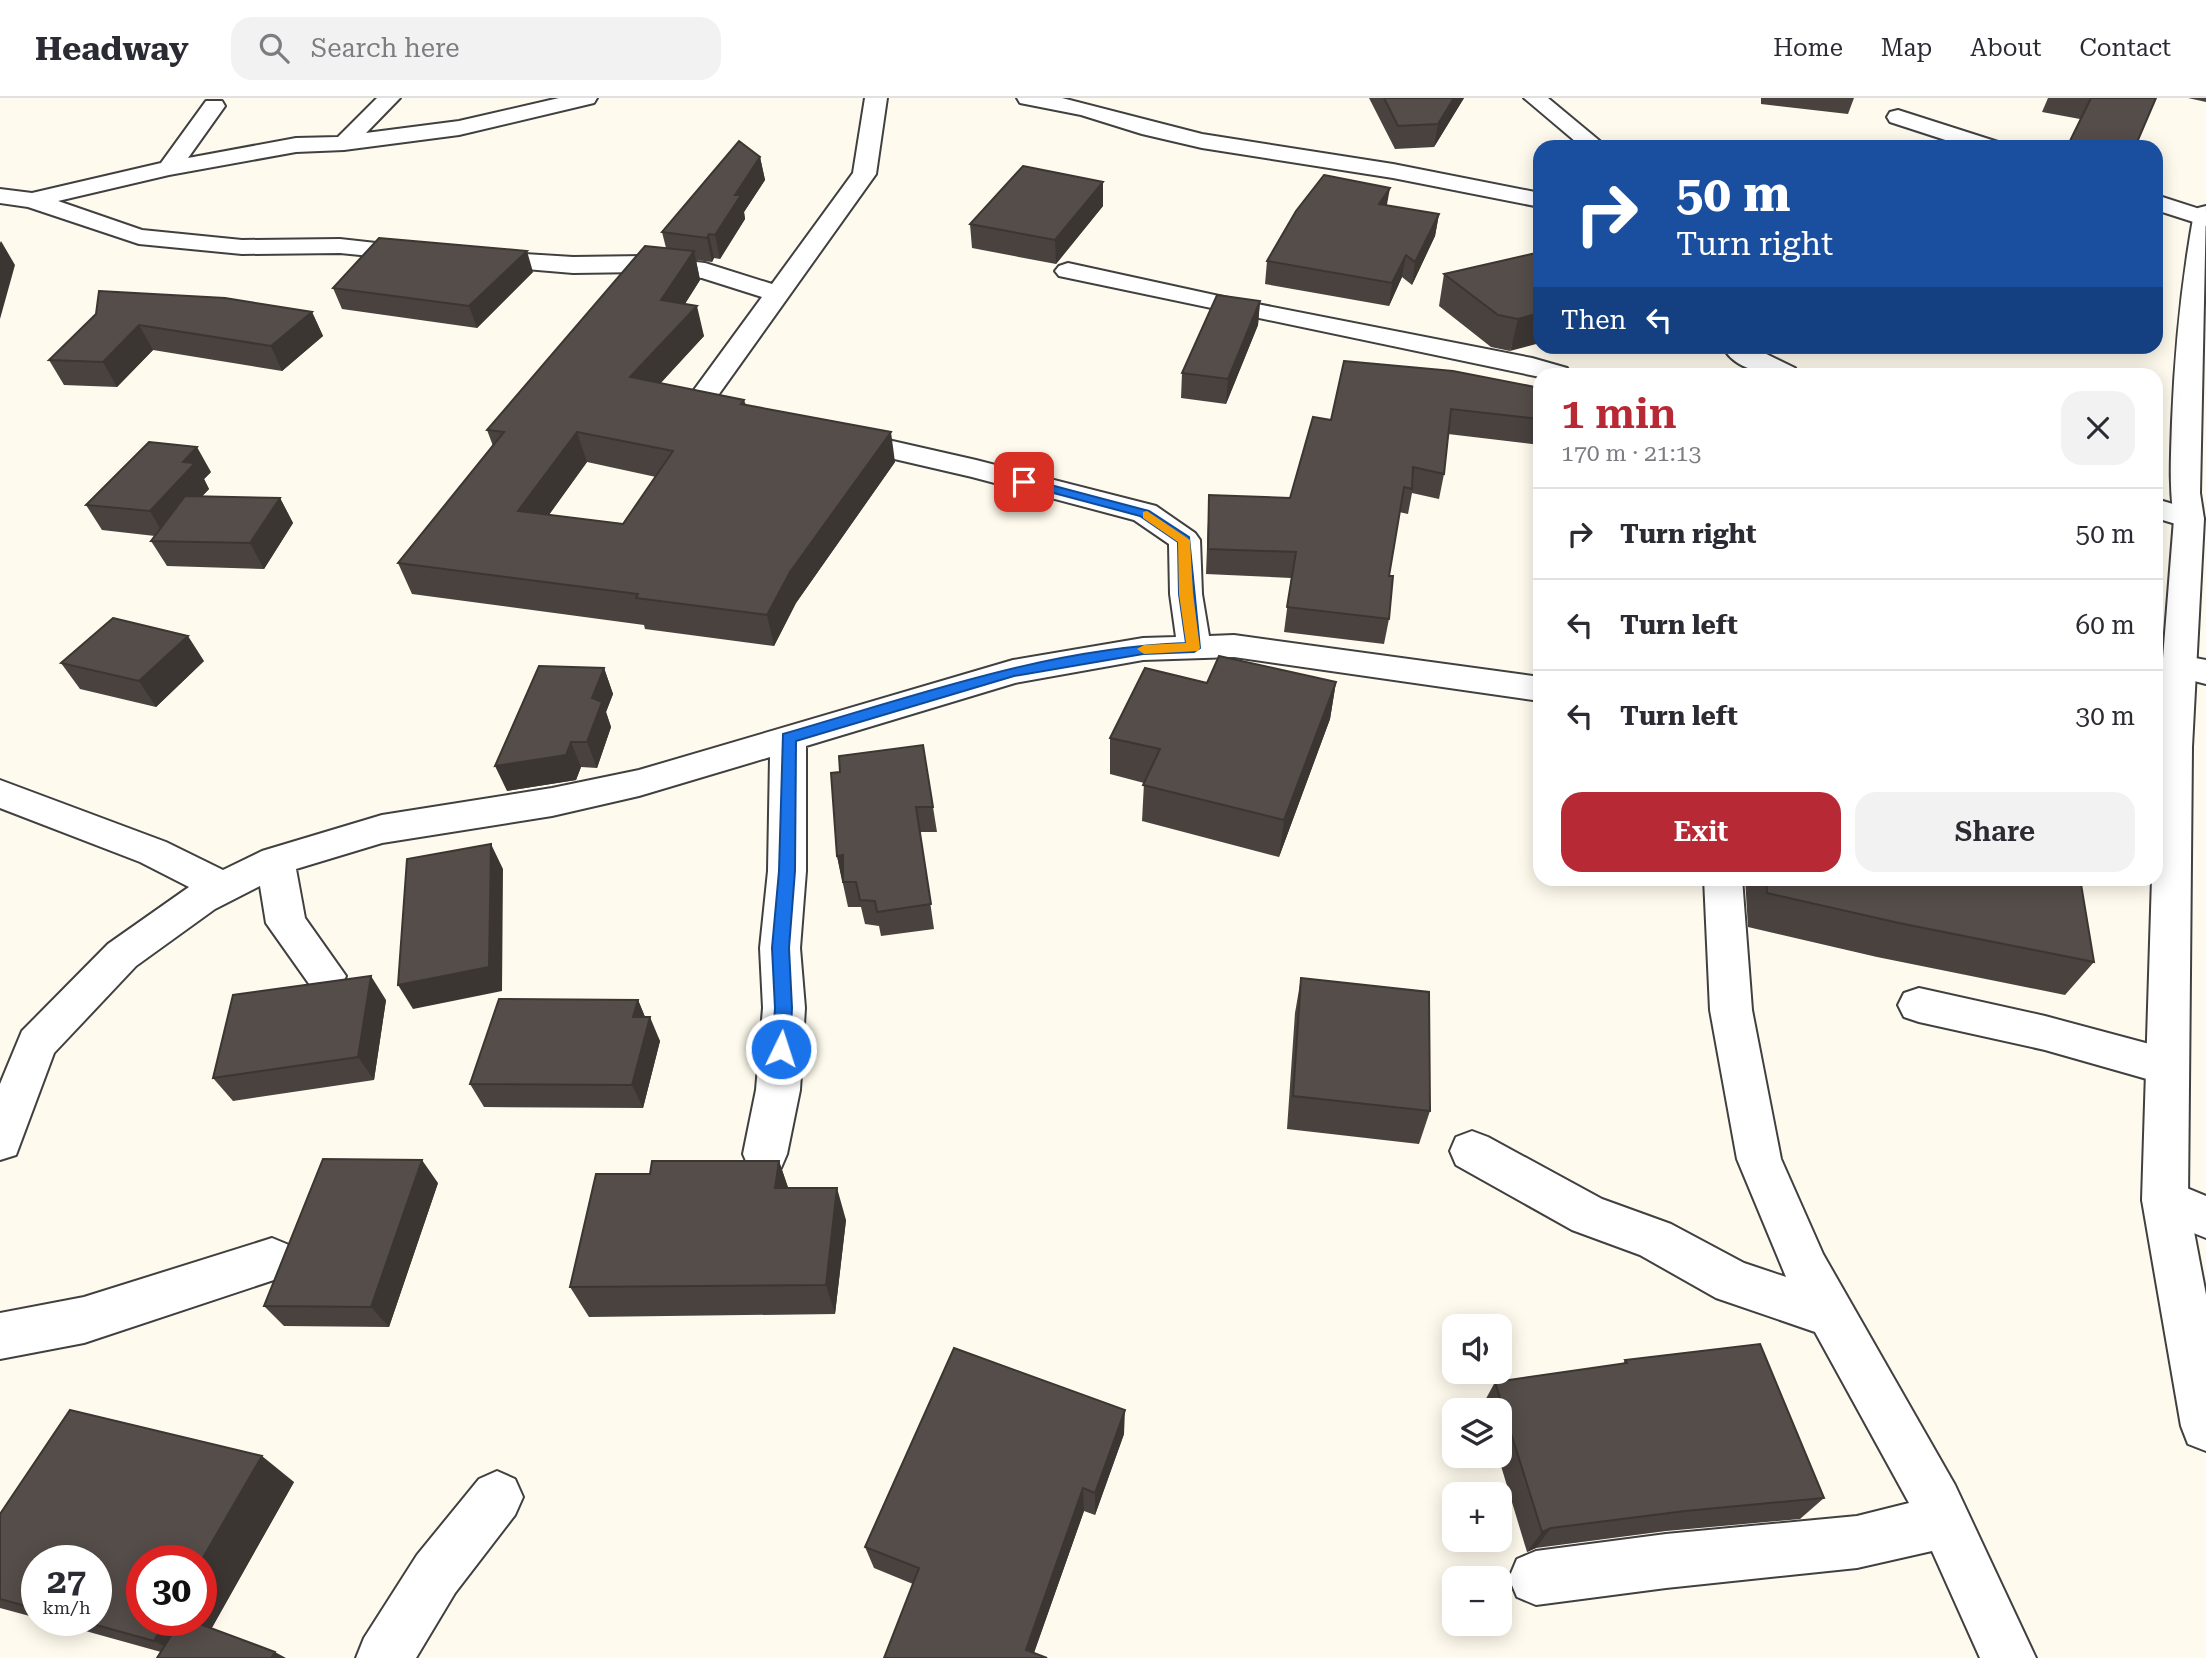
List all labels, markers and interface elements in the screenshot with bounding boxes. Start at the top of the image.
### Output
search box [231,17,721,80]
text: Headway [35,29,189,68]
icon: search [255,29,293,67]
text: Search here [311,33,460,63]
text: Home [1773,34,1843,62]
text: Map [1881,34,1932,62]
text: About [1970,34,2041,62]
text: Contact [2079,34,2171,62]
text: 50 m [1676,166,1791,223]
icon: right [1561,168,1652,259]
text: Turn right [1676,225,1833,263]
icon: left [1640,301,1678,339]
text: Then [1561,305,1626,335]
text: 1 min [1561,389,1677,438]
button: close [2061,391,2135,465]
text: 170 m · 21:13 [1561,440,1701,467]
pin [994,452,1054,512]
icon: arrive [1005,463,1043,501]
icon: right [1561,515,1599,553]
text: Turn right [1620,519,1756,549]
text: 50 m [2076,519,2135,549]
icon: left [1561,606,1599,644]
text: Turn left [1620,610,1738,640]
text: 60 m [2076,610,2135,640]
icon: left [1561,697,1599,735]
text: Turn left [1620,701,1738,731]
text: 30 m [2076,701,2135,731]
button: Exit [1561,792,1841,872]
button: Share [1855,792,2135,872]
position arrow [744,1012,818,1086]
map controls [1442,1314,1512,1636]
button: sound [1442,1314,1512,1384]
button: layers [1442,1398,1512,1468]
button: + [1442,1482,1512,1552]
speed limit sign: 30 [126,1545,217,1636]
text: 27 [47,1561,86,1602]
button: − [1442,1566,1512,1636]
text: km/h [42,1597,91,1618]

